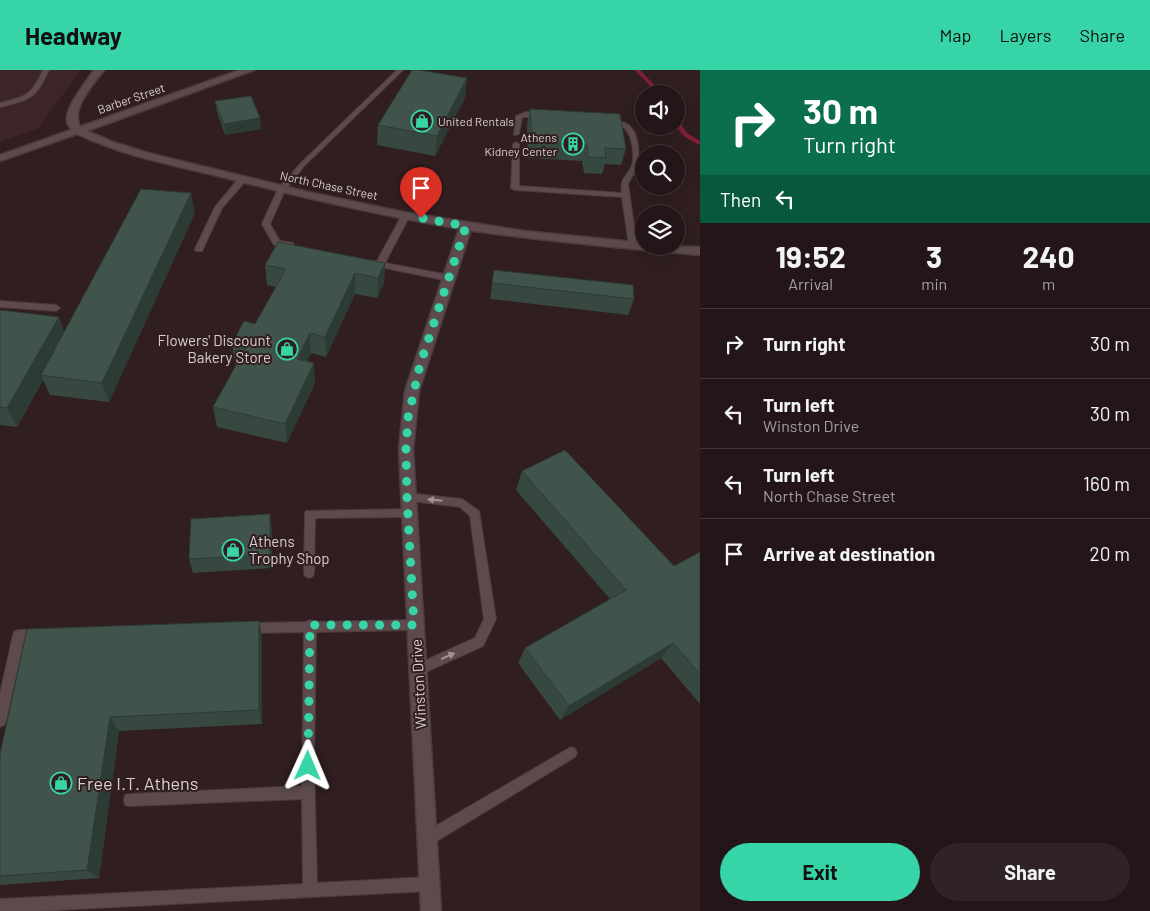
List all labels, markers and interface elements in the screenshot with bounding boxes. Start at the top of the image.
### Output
text: Headway [25,21,122,50]
text: Map [939,24,971,46]
text: Layers [999,24,1052,46]
text: Share [1080,24,1125,46]
street label: Barber Street [95,80,167,116]
map controls [635,85,685,255]
button: sound [635,85,685,135]
text: 30 m [803,89,878,131]
icon: right [720,90,785,155]
shop icon: United Rentals [410,109,434,133]
place label: United Rentals [438,114,514,128]
place label: Athens Kidney Center [484,130,558,158]
text: Turn right [803,131,896,157]
building icon: Athens Kidney Center [561,132,585,156]
button: search [635,145,685,195]
pin [400,167,442,218]
street label: North Chase Street [279,168,379,202]
icon: arrive [407,174,435,202]
icon: left [771,185,799,213]
text: Then [720,188,761,211]
button: layers [635,205,685,255]
text: 19:52 [775,238,846,274]
text: 3 [926,238,942,274]
text: 240 [1023,238,1075,274]
text: Arrival [788,274,833,293]
text: min [921,274,947,293]
text: m [1042,274,1055,293]
icon: right [720,330,748,358]
place label: Flowers' Discount Bakery Store [158,331,271,366]
text: Turn right [763,332,845,355]
text: 30 m [1090,332,1130,355]
shop icon: Flowers' Discount Bakery Store [275,337,299,361]
text: Turn left [763,393,834,416]
icon: left [720,400,748,428]
text: 30 m [1090,402,1130,425]
text: Winston Drive [763,416,859,435]
text: Turn left [763,463,834,486]
icon: left [720,470,748,498]
text: 160 m [1083,472,1130,495]
text: North Chase Street [763,486,896,505]
one-way arrow [426,496,442,504]
place label: Athens Trophy Shop [249,532,330,567]
shop icon: Athens Trophy Shop [221,538,245,562]
icon: arrive [720,540,748,568]
text: Arrive at destination [763,542,935,565]
text: 20 m [1090,542,1130,565]
street label: Winston Drive [407,638,429,730]
one-way arrow [441,652,455,660]
position arrow [281,739,333,791]
shop icon: Free I.T. Athens [49,771,73,795]
place label: Free I.T. Athens [77,772,198,794]
button: Exit [720,843,920,901]
button: Share [930,843,1130,901]

